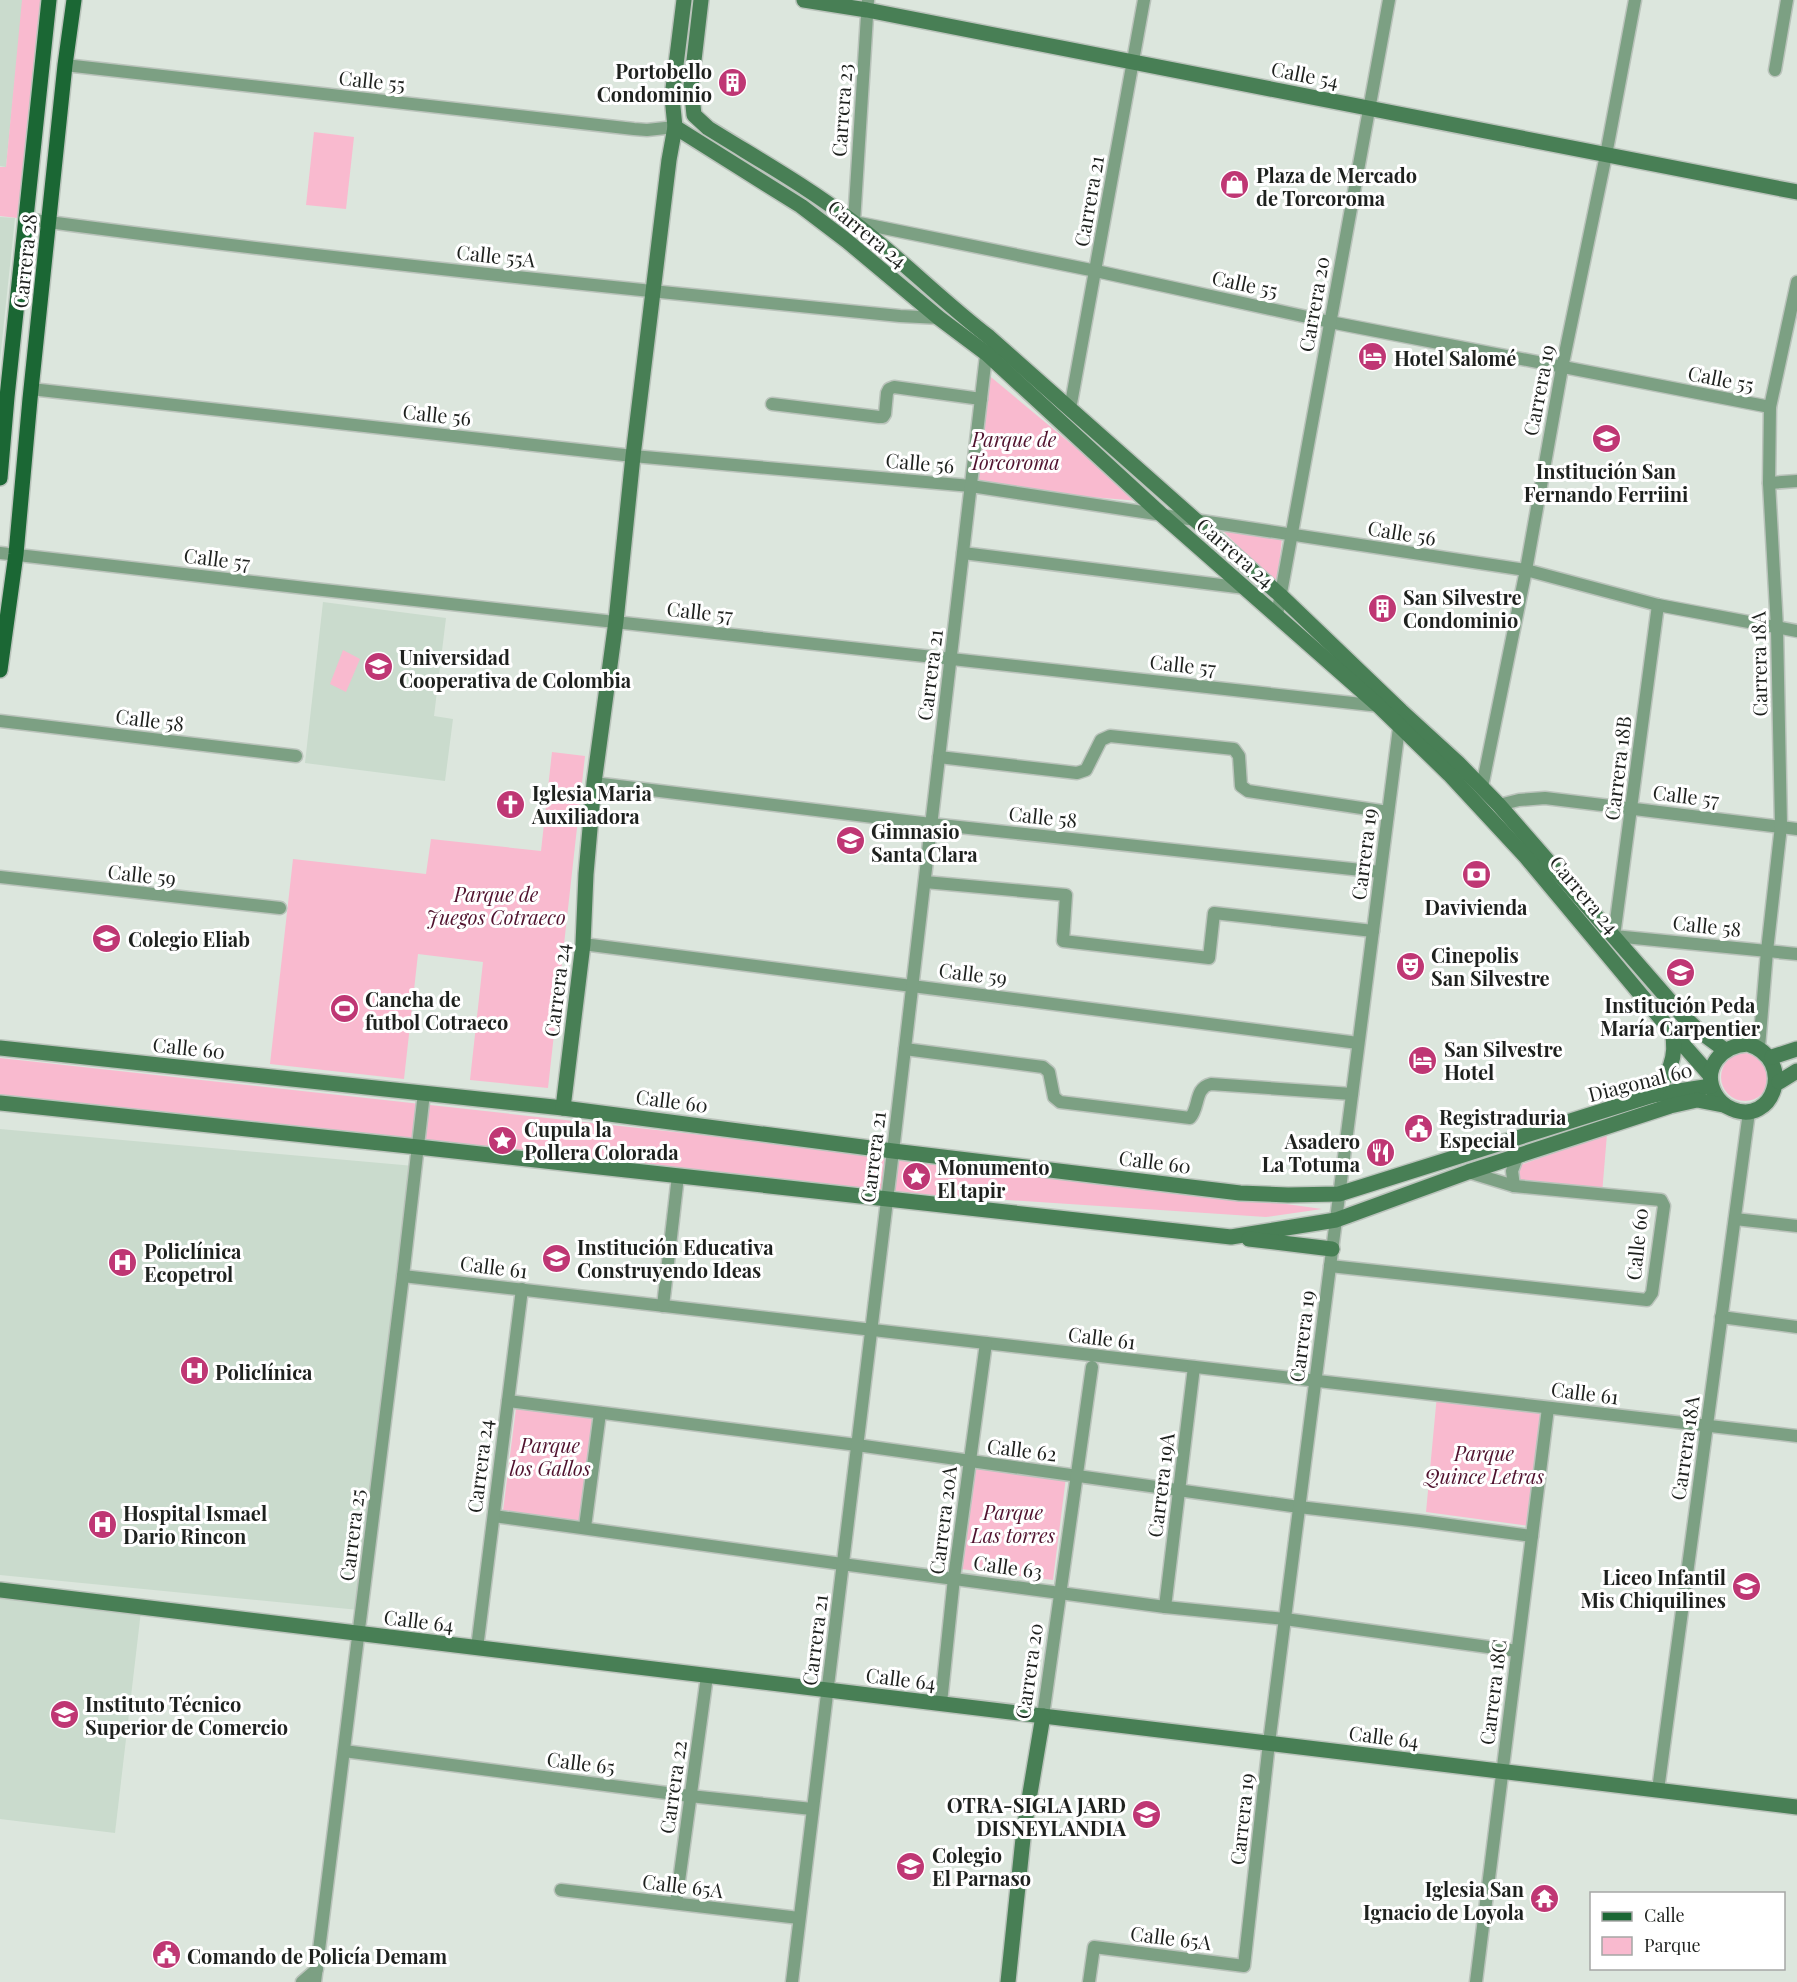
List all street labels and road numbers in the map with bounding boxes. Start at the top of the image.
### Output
street label: Calle 54 [1269,54,1341,94]
street label: Carrera 23 [824,62,858,158]
street label: Calle 55 [337,63,407,97]
street label: Carrera 21 [1067,153,1109,249]
street label: Carrera 24 [823,193,913,273]
street label: Carrera 28 [6,212,42,310]
street label: Calle 55A [455,237,537,273]
street label: Carrera 20 [1291,254,1335,354]
street label: Calle 55 [1210,263,1280,303]
street label: Carrera 19 [1516,342,1560,438]
street label: Calle 55 [1686,358,1756,398]
street label: Calle 56 [401,397,473,431]
street label: Calle 56 [885,446,955,478]
street label: Carrera 24 [1192,511,1281,593]
street label: Calle 56 [1366,513,1438,551]
street label: Calle 57 [182,541,252,575]
street label: Calle 57 [666,594,734,628]
street label: Carrera 18A [1744,611,1772,717]
street label: Carrera 21 [910,628,948,722]
street label: Calle 57 [1149,647,1217,681]
street label: Calle 58 [114,701,186,737]
street label: Carrera 18B [1597,714,1637,822]
street label: Calle 57 [1651,778,1721,812]
street label: Calle 58 [1007,799,1079,833]
street label: Carrera 19 [1344,806,1382,902]
street label: Carrera 24 [1544,849,1626,939]
street label: Calle 59 [107,857,177,891]
street label: Calle 58 [1671,908,1743,942]
street label: Carrera 24 [537,941,575,1038]
street label: Calle 59 [937,955,1009,991]
street label: Calle 60 [152,1030,226,1064]
street label: Diagonal 60 [1585,1055,1695,1107]
street label: Calle 60 [634,1082,710,1118]
street label: Carrera 21 [853,1110,891,1204]
street label: Calle 60 [1117,1143,1193,1179]
street label: Calle 60 [1619,1207,1653,1281]
street label: Calle 61 [459,1248,529,1284]
street label: Carrera 19 [1282,1288,1320,1384]
street label: Calle 61 [1067,1319,1137,1355]
street label: Calle 61 [1550,1374,1620,1410]
street label: Carrera 18A [1663,1394,1705,1502]
street label: Carrera 24 [460,1417,498,1514]
street label: Calle 62 [986,1431,1058,1467]
street label: Carrera 19A [1140,1431,1180,1539]
street label: Carrera 20A [922,1464,962,1576]
street label: Carrera 25 [332,1487,370,1583]
street label: Calle 63 [972,1548,1044,1584]
street label: Carrera 21 [795,1593,833,1687]
street label: Calle 64 [382,1602,456,1638]
street label: Carrera 20 [1008,1621,1048,1721]
street label: Carrera 18C [1472,1638,1512,1746]
street label: Calle 64 [864,1660,938,1696]
street label: Calle 64 [1347,1718,1421,1754]
street label: Carrera 22 [652,1739,692,1835]
street label: Calle 65 [545,1744,617,1780]
street label: Carrera 19 [1223,1772,1259,1866]
street label: Calle 65A [641,1867,725,1903]
street label: Calle 65A [1129,1919,1213,1955]

